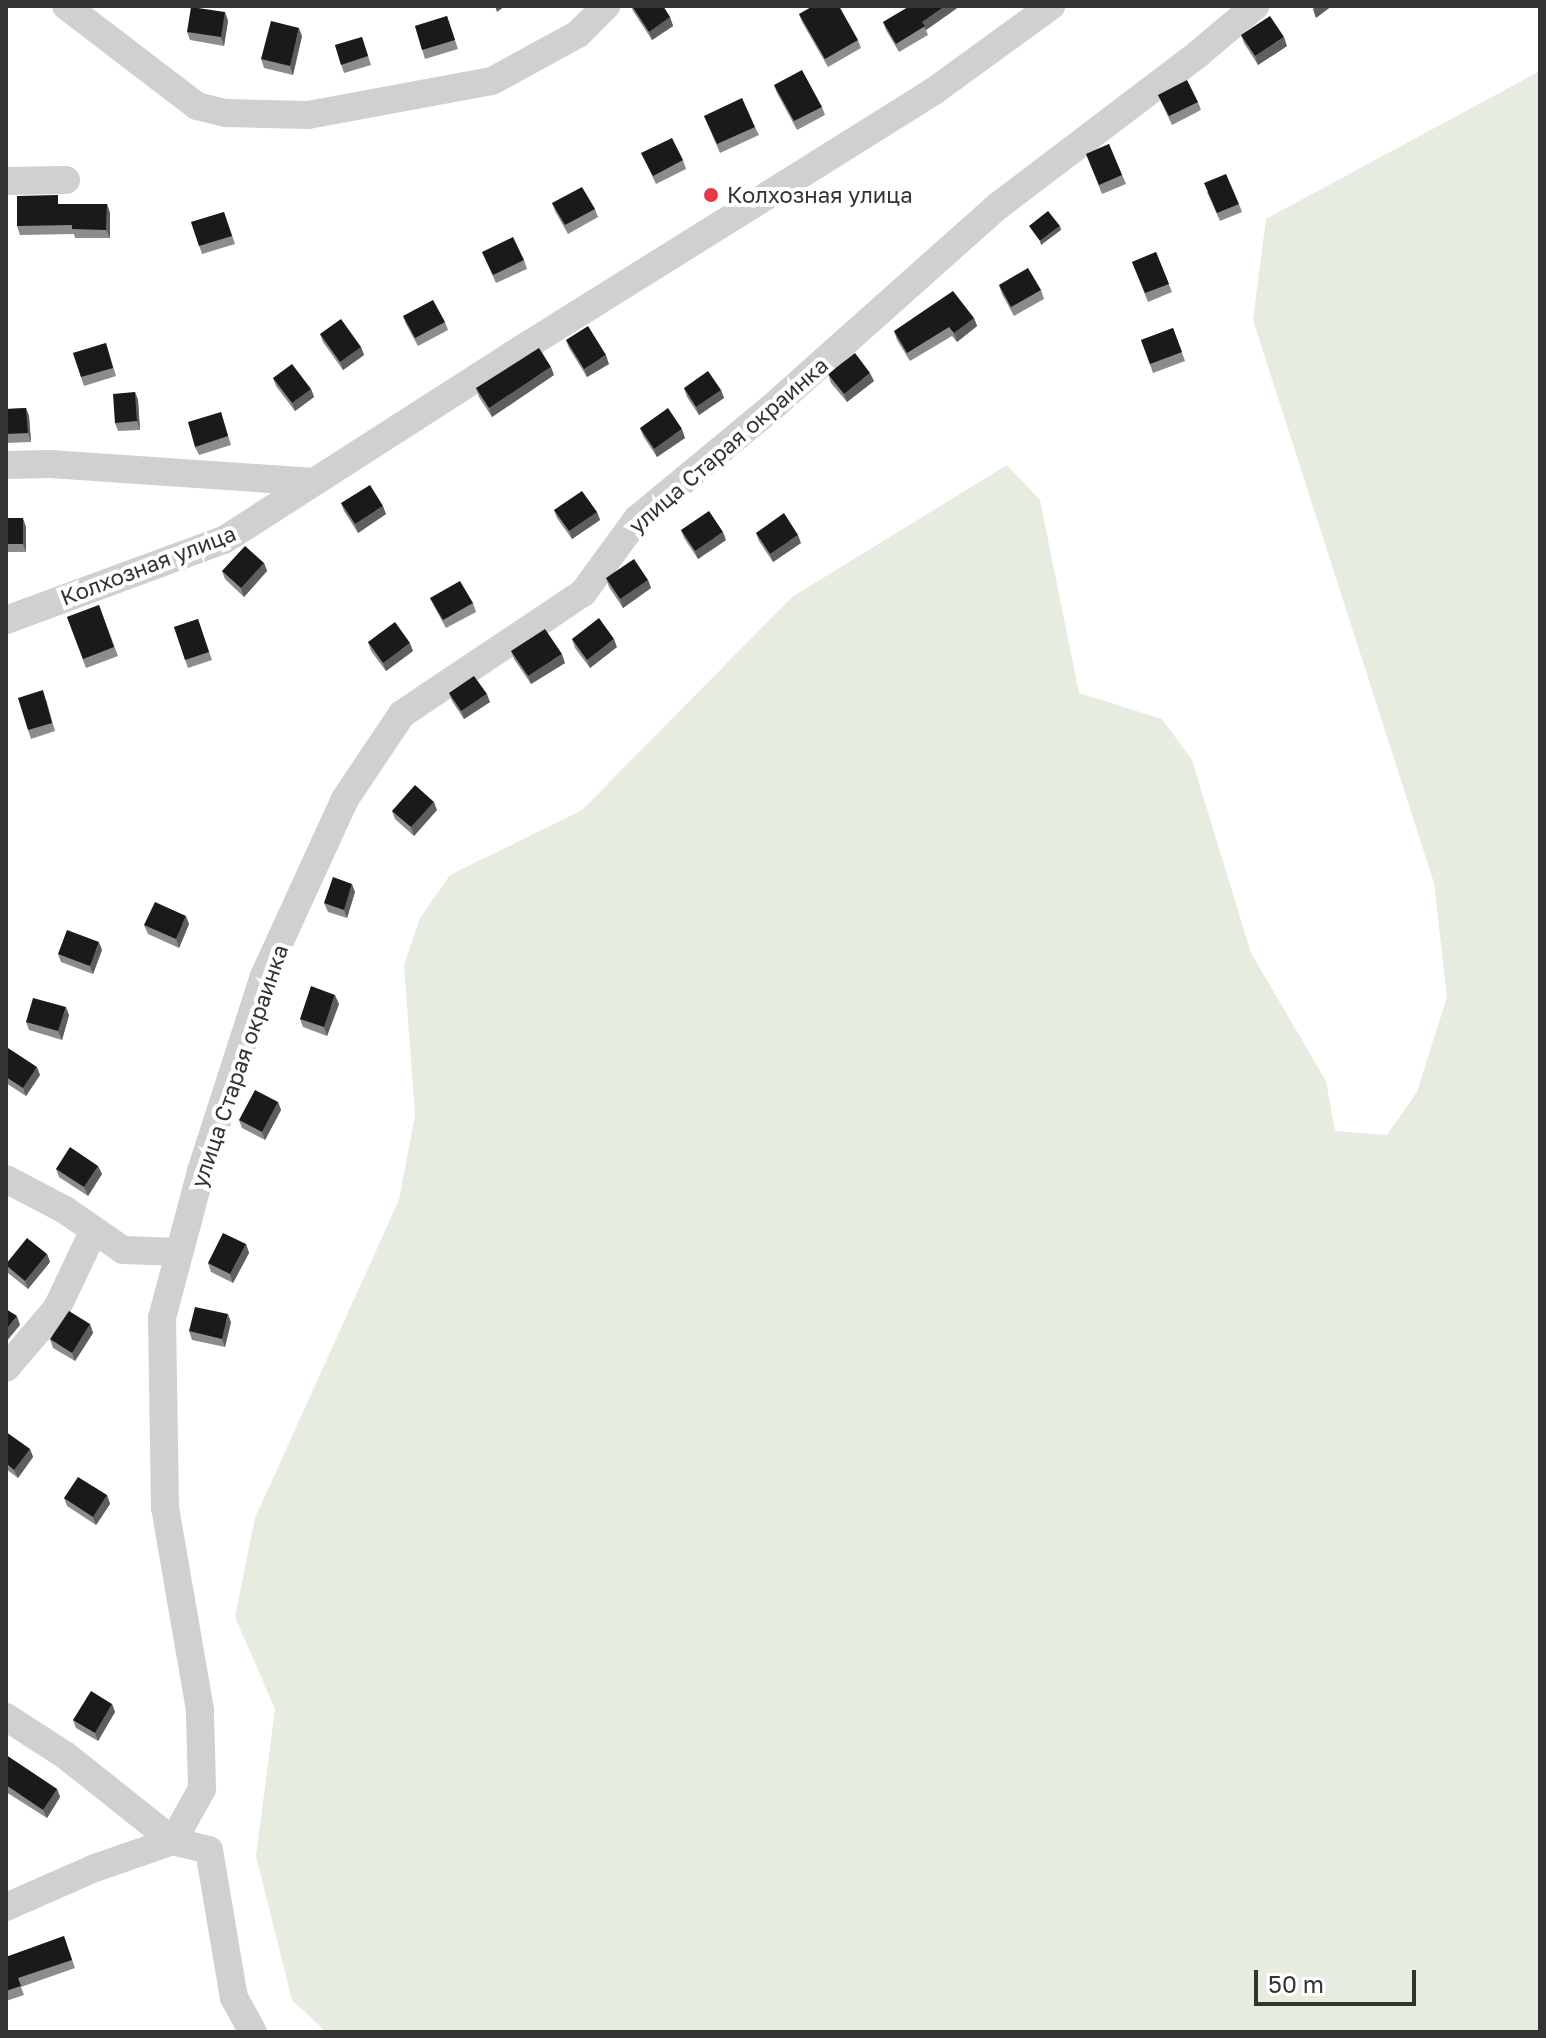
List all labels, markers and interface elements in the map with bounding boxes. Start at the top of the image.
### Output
place label: Колхозная улица [727,182,913,208]
marker: Колхозная улица [702,186,720,204]
street label: улица Старая окраинка [623,351,833,539]
street label: Колхозная улица [57,519,239,611]
street label: улица Старая окраинка [185,941,293,1191]
scale bar [1258,1954,1420,2004]
text: 50 m [1268,1969,1324,1998]

